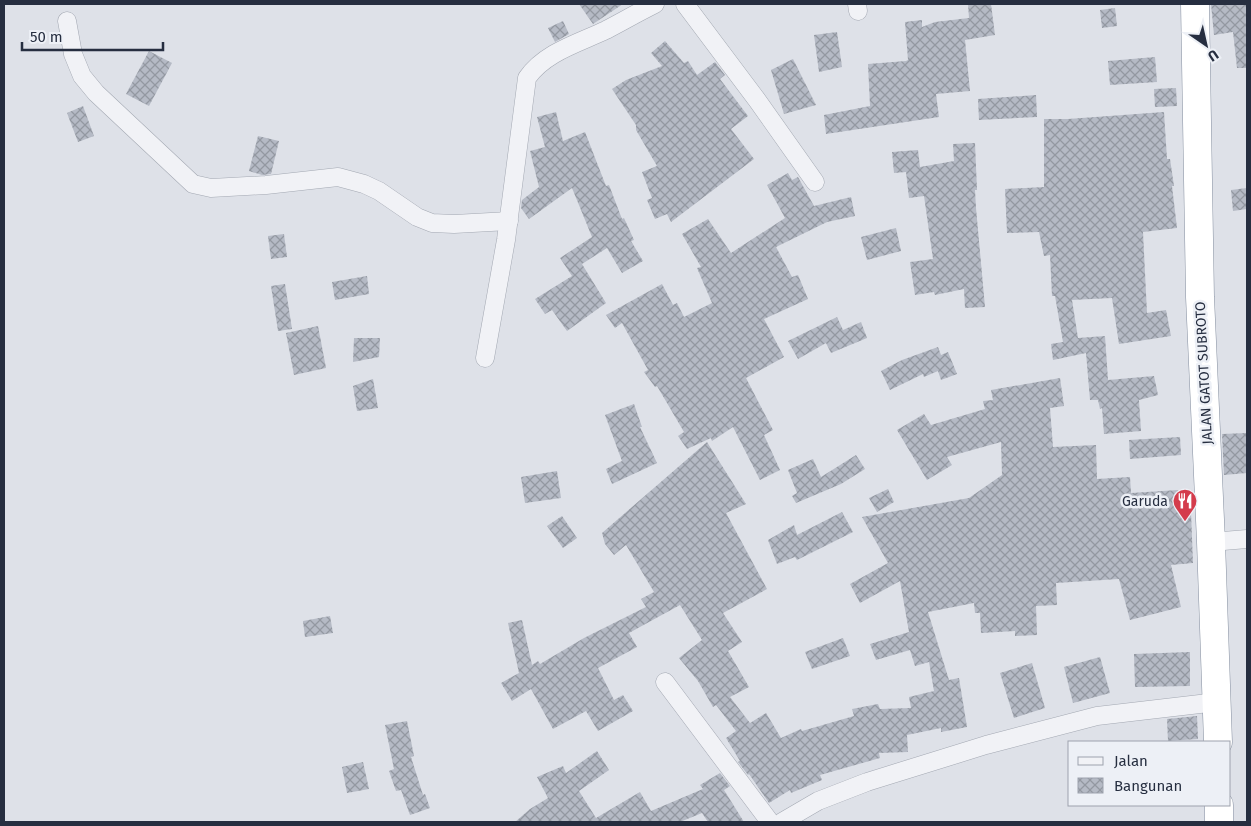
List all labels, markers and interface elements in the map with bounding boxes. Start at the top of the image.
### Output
scale bar [22,20,164,52]
north arrow [1181,20,1231,70]
text: 50 m [30,28,63,46]
text: U [1204,46,1222,65]
street label: JALAN GATOT SUBROTO [1192,301,1216,445]
restaurant icon: Garuda [1172,488,1198,522]
place label: Garuda [1122,493,1168,510]
legend [1068,741,1231,806]
text: Jalan [1114,752,1148,770]
text: Bangunan [1114,777,1182,795]

